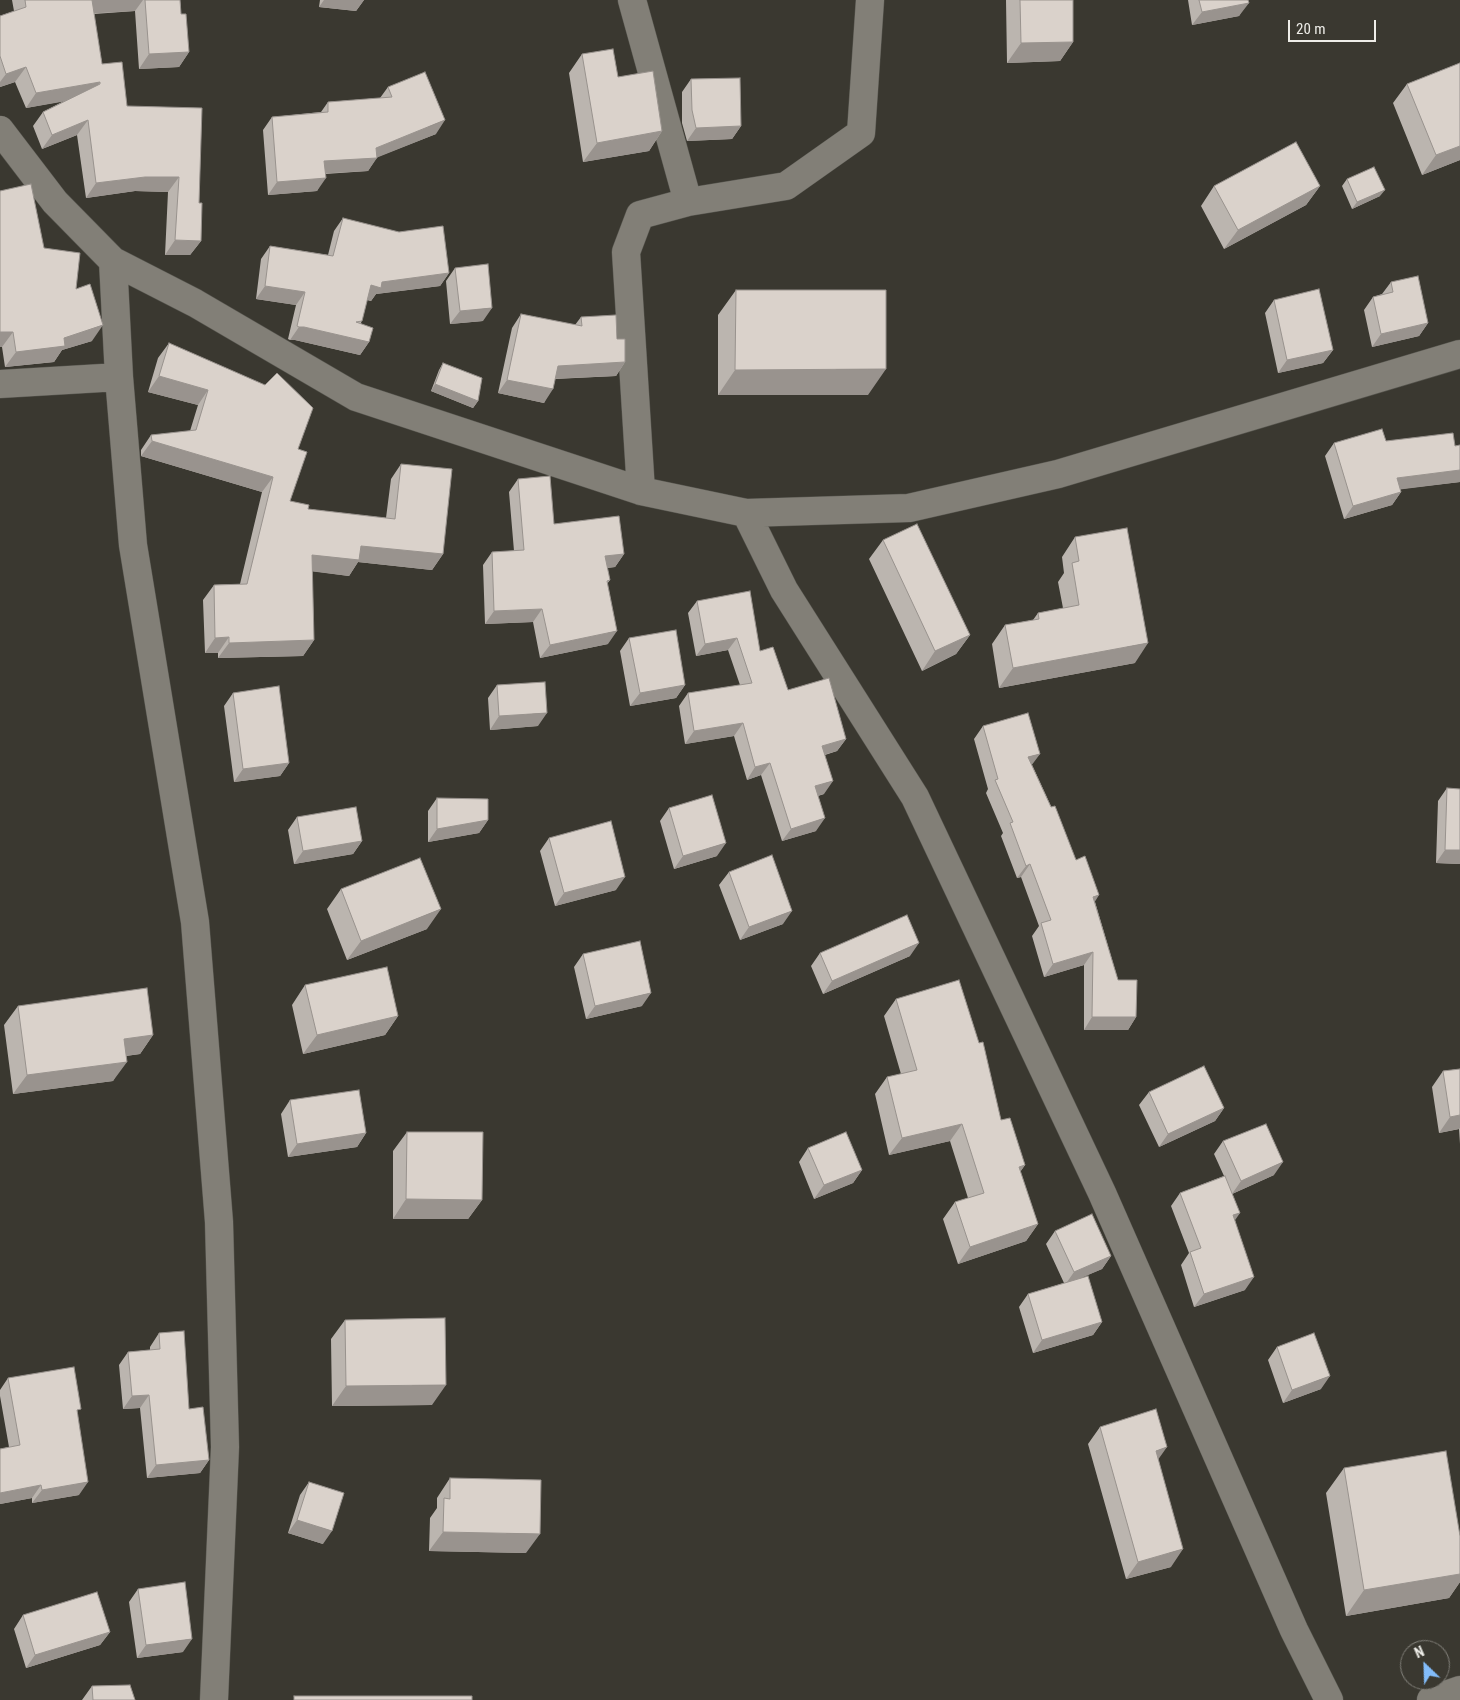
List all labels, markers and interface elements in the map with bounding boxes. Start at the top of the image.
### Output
scale bar [1290,10,1378,42]
text: 20 m [1296,20,1326,38]
north arrow [1400,1640,1450,1690]
text: N [1412,1643,1426,1661]

